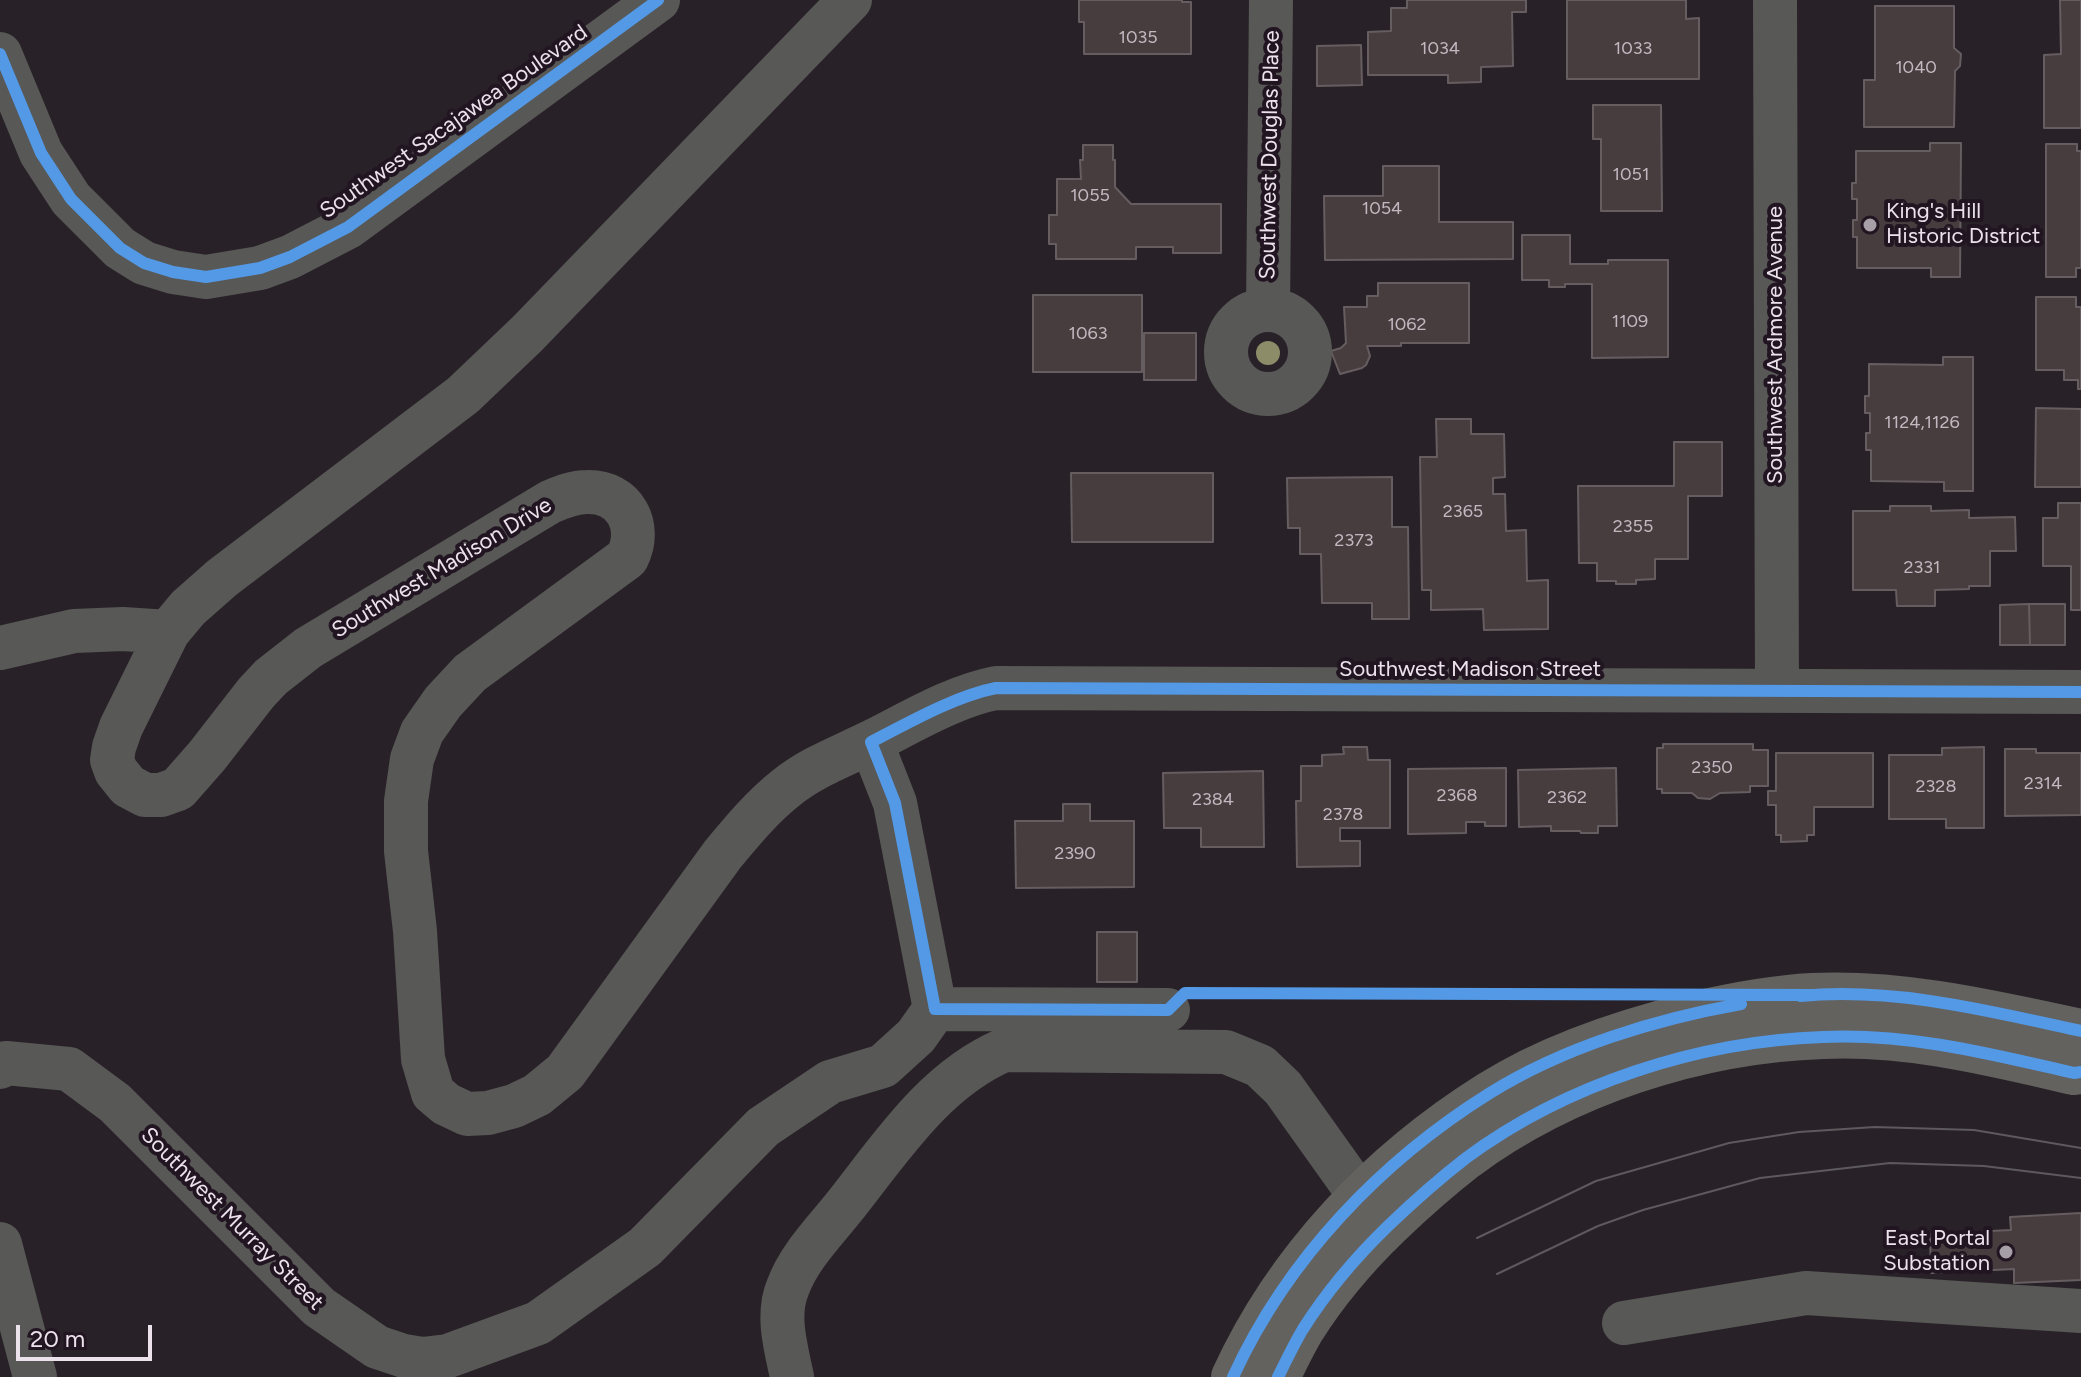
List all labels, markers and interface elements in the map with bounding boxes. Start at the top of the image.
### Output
street label: Southwest Sacajawea Boulevard [315,19,593,225]
house number: 1035 [1118,27,1158,49]
street label: Southwest Douglas Place [1255,30,1285,280]
house number: 1034 [1420,38,1460,60]
house number: 1033 [1614,38,1652,60]
house number: 1040 [1895,57,1937,79]
house number: 1051 [1613,164,1649,186]
house number: 1055 [1070,185,1110,207]
house number: 1054 [1362,198,1402,220]
place label: King's Hill Historic District [1886,199,2040,250]
street label: Southwest Ardmore Avenue [1763,206,1789,484]
marker: King's Hill Historic District [1861,216,1879,234]
house number: 1109 [1612,311,1648,333]
house number: 1062 [1387,314,1427,336]
house number: 1063 [1069,323,1107,345]
house number: 1124,1126 [1884,412,1960,434]
street label: Southwest Madison Drive [327,492,557,644]
house number: 2365 [1443,501,1483,523]
house number: 2355 [1613,516,1653,538]
house number: 2373 [1334,530,1374,552]
house number: 2331 [1903,557,1941,579]
street label: Southwest Madison Street [1339,657,1601,683]
house number: 2350 [1691,757,1733,779]
house number: 2314 [2024,773,2062,795]
house number: 2328 [1916,776,1956,798]
house number: 2368 [1436,785,1478,807]
house number: 2362 [1547,787,1587,809]
house number: 2384 [1192,789,1234,811]
house number: 2378 [1323,804,1363,826]
house number: 2390 [1054,843,1096,865]
street label: Southwest Murray Street [135,1122,329,1316]
place label: East Portal Substation [1883,1226,1990,1278]
marker: East Portal Substation [1997,1243,2015,1261]
scale bar [20,1309,156,1359]
text: 20 m [30,1324,85,1353]

